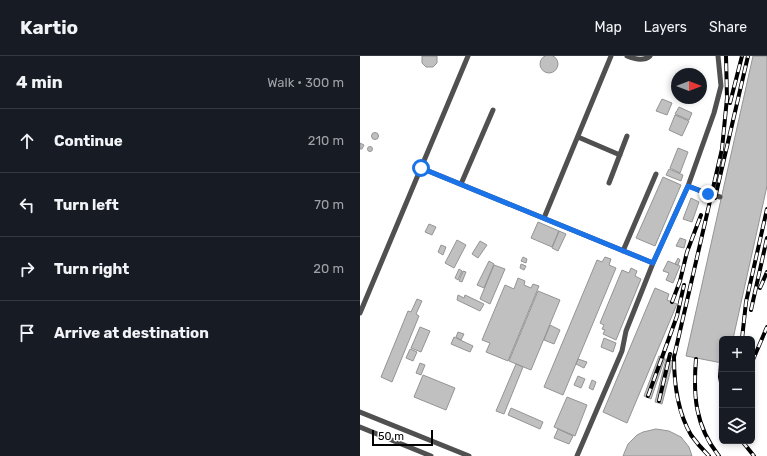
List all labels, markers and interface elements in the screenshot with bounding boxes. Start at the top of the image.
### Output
text: Kartio [20,16,78,39]
text: Map [595,19,622,36]
text: Layers [644,19,687,36]
text: Share [709,19,747,36]
north arrow [671,68,707,104]
text: 4 min [16,72,63,92]
text: Walk · 300 m [267,75,344,90]
icon: ahead [16,130,38,152]
text: Continue [54,132,123,150]
text: 210 m [308,133,344,148]
route start [412,159,430,177]
route end [699,185,717,203]
icon: left [16,194,38,216]
text: Turn left [54,196,119,214]
text: 70 m [314,197,344,212]
icon: right [16,258,38,280]
text: Turn right [54,260,129,278]
text: 20 m [313,261,344,276]
icon: arrive [16,322,38,344]
text: Arrive at destination [54,324,209,342]
map controls [719,336,755,444]
button: + [719,336,755,372]
button: − [719,372,755,408]
button: layers [719,408,755,444]
scale bar [372,428,433,447]
text: 50 m [378,430,404,443]

